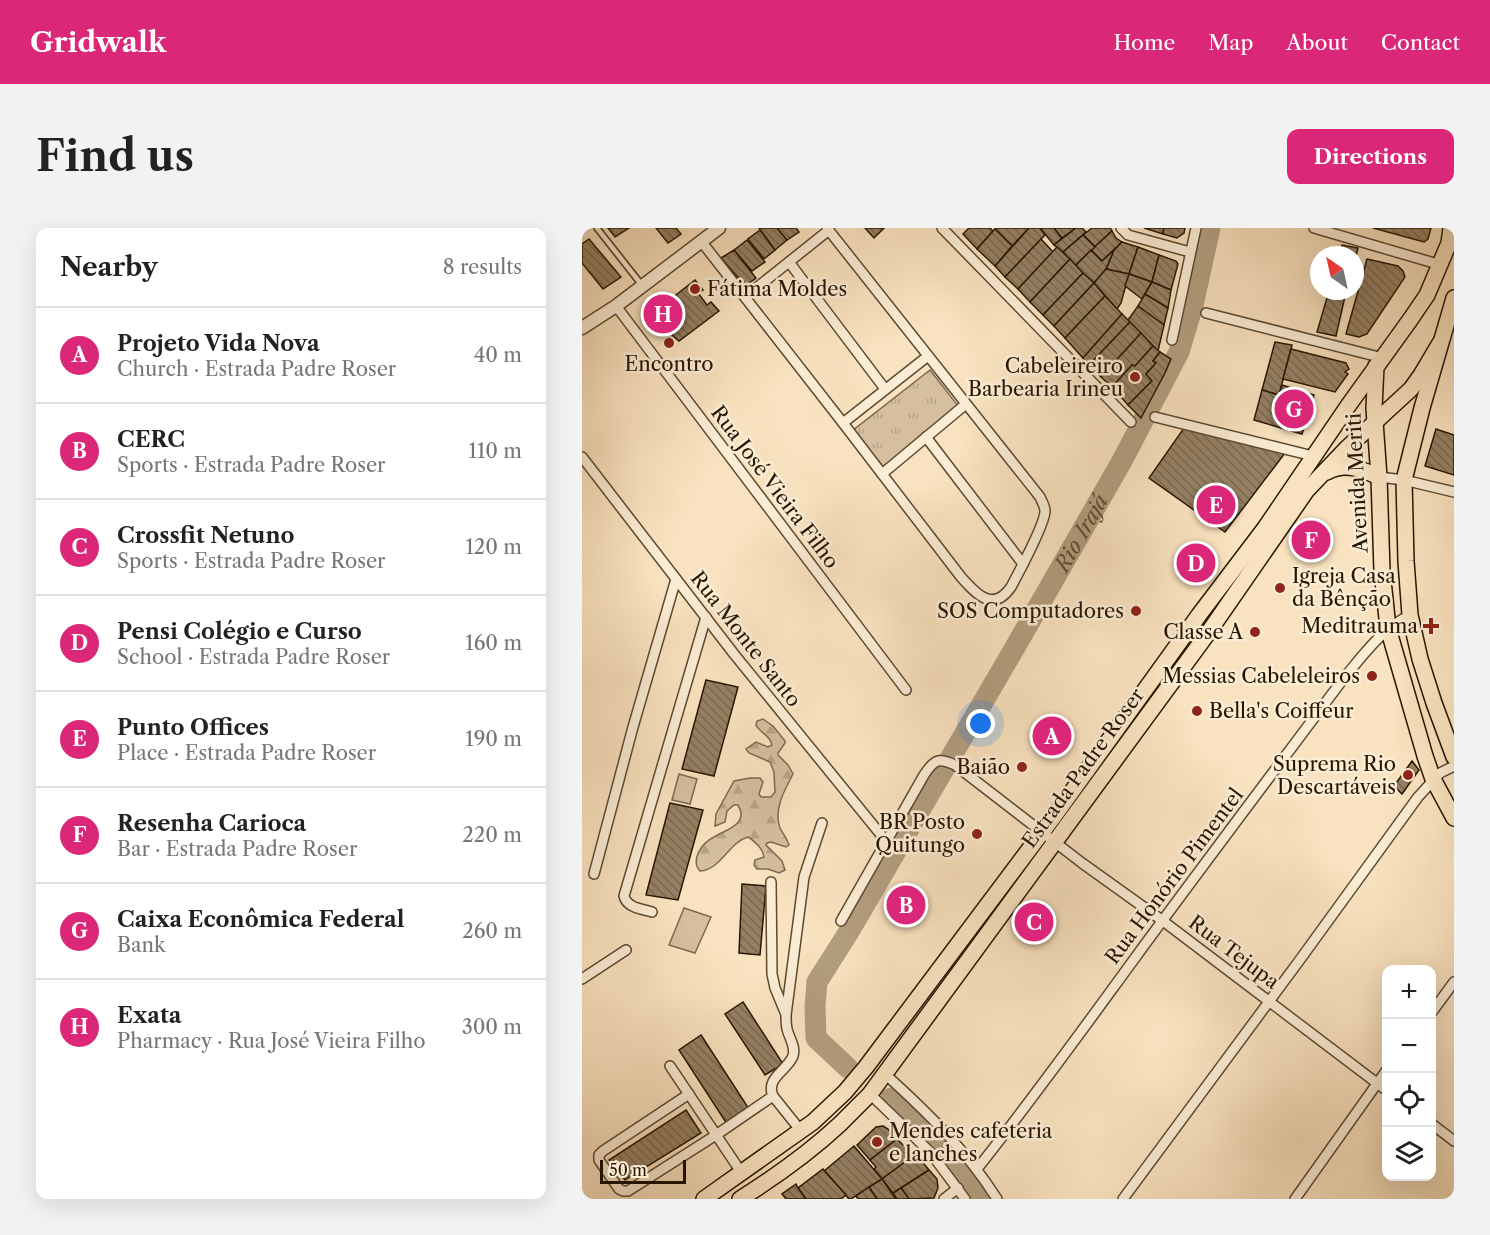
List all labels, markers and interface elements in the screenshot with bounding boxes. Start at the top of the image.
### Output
text: Gridwalk [30,25,166,59]
text: Home [1114,30,1175,55]
text: Map [1208,30,1253,55]
text: About [1286,30,1348,55]
text: Contact [1381,30,1460,55]
button: Directions [1287,129,1454,184]
text: Find us [36,130,194,182]
north arrow [1310,246,1364,300]
text: Nearby [60,251,158,283]
text: 8 results [443,255,522,279]
place label: Fátima Moldes [707,277,847,301]
marker: Fátima Moldes [688,282,702,296]
pin: H [644,292,682,337]
text: Projeto Vida Nova [117,330,320,357]
marker: Encontro [662,336,676,350]
text: A [72,343,87,367]
text: 40 m [474,343,522,367]
place label: Encontro [624,352,714,376]
place label: Cabeleireiro Barbearia Irineu [968,354,1123,401]
text: Church · Estrada Padre Roser [117,357,396,381]
marker: Cabeleireiro Barbearia Irineu [1128,370,1142,384]
pin: G [1274,386,1314,432]
street label: Rua José Vieira Filho [706,401,844,573]
street label: Avenida Meriti [1341,412,1373,555]
text: CERC [117,426,185,453]
text: B [72,439,87,463]
text: 110 m [469,439,522,463]
text: Sports · Estrada Padre Roser [117,453,386,477]
pin: E [1196,482,1236,528]
water label: Rio Irajá [1048,489,1113,577]
pin: F [1292,518,1330,562]
text: Crossfit Netuno [117,522,294,549]
text: C [71,535,88,559]
text: 120 m [465,535,522,559]
pin: D [1176,540,1216,586]
text: Sports · Estrada Padre Roser [117,549,386,573]
place label: Igreja Casa da Bênção [1292,564,1396,611]
street label: Rua Monte Santo [686,567,806,711]
marker: Igreja Casa da Bênção [1273,581,1287,595]
place label: SOS Computadores [937,599,1124,623]
marker: SOS Computadores [1129,604,1143,618]
place label: Meditrauma [1301,614,1418,638]
marker: Meditrauma [1422,617,1440,635]
text: Pensi Colégio e Curso [117,618,362,645]
place label: Classe A [1163,620,1244,644]
marker: Classe A [1248,625,1262,639]
text: D [71,631,88,655]
text: 160 m [465,631,522,655]
text: School · Estrada Padre Roser [117,645,390,669]
place label: Messias Cabeleleiros [1162,664,1360,688]
marker: Messias Cabeleleiros [1365,669,1379,683]
street label: Estrada Padre Roser [1017,683,1149,853]
place label: Bella's Coiffeur [1209,699,1354,723]
marker: Bella's Coiffeur [1190,704,1204,718]
your location [966,709,995,738]
text: Punto Offices [117,714,269,741]
pin: A [1032,714,1072,758]
text: E [72,727,87,751]
text: 190 m [465,727,522,751]
text: Place · Estrada Padre Roser [117,741,376,765]
place label: Suprema Rio Descartáveis [1273,752,1396,799]
place label: Baião [957,755,1010,779]
marker: Baião [1015,760,1029,774]
marker: Suprema Rio Descartáveis [1401,768,1415,782]
street label: Rua Honório Pimentel [1100,783,1248,969]
text: Resenha Carioca [117,810,306,837]
place label: BR Posto Quitungo [875,810,965,857]
text: F [73,823,86,847]
text: 220 m [462,823,522,847]
marker: BR Posto Quitungo [970,827,984,841]
text: Bar · Estrada Padre Roser [117,837,357,861]
pin: B [886,882,926,928]
pin: C [1014,900,1054,944]
text: Caixa Econômica Federal [117,906,405,933]
street label: Rua Tejupa [1184,910,1284,994]
text: G [71,919,88,943]
text: 260 m [462,919,522,943]
text: Bank [117,933,166,957]
map controls [1382,965,1436,1181]
button: + [1382,965,1436,1019]
text: Exata [117,1002,182,1029]
text: H [70,1015,89,1039]
text: 300 m [462,1015,522,1039]
button: − [1382,1019,1436,1073]
text: Pharmacy · Rua José Vieira Filho [117,1029,426,1053]
button: locate [1382,1073,1436,1127]
place label: Mendes cafeteria e lanches [889,1119,1053,1166]
button: layers [1382,1127,1436,1181]
marker: Mendes cafeteria e lanches [870,1135,884,1149]
scale bar [600,1157,686,1184]
text: 50 m [609,1160,647,1180]

